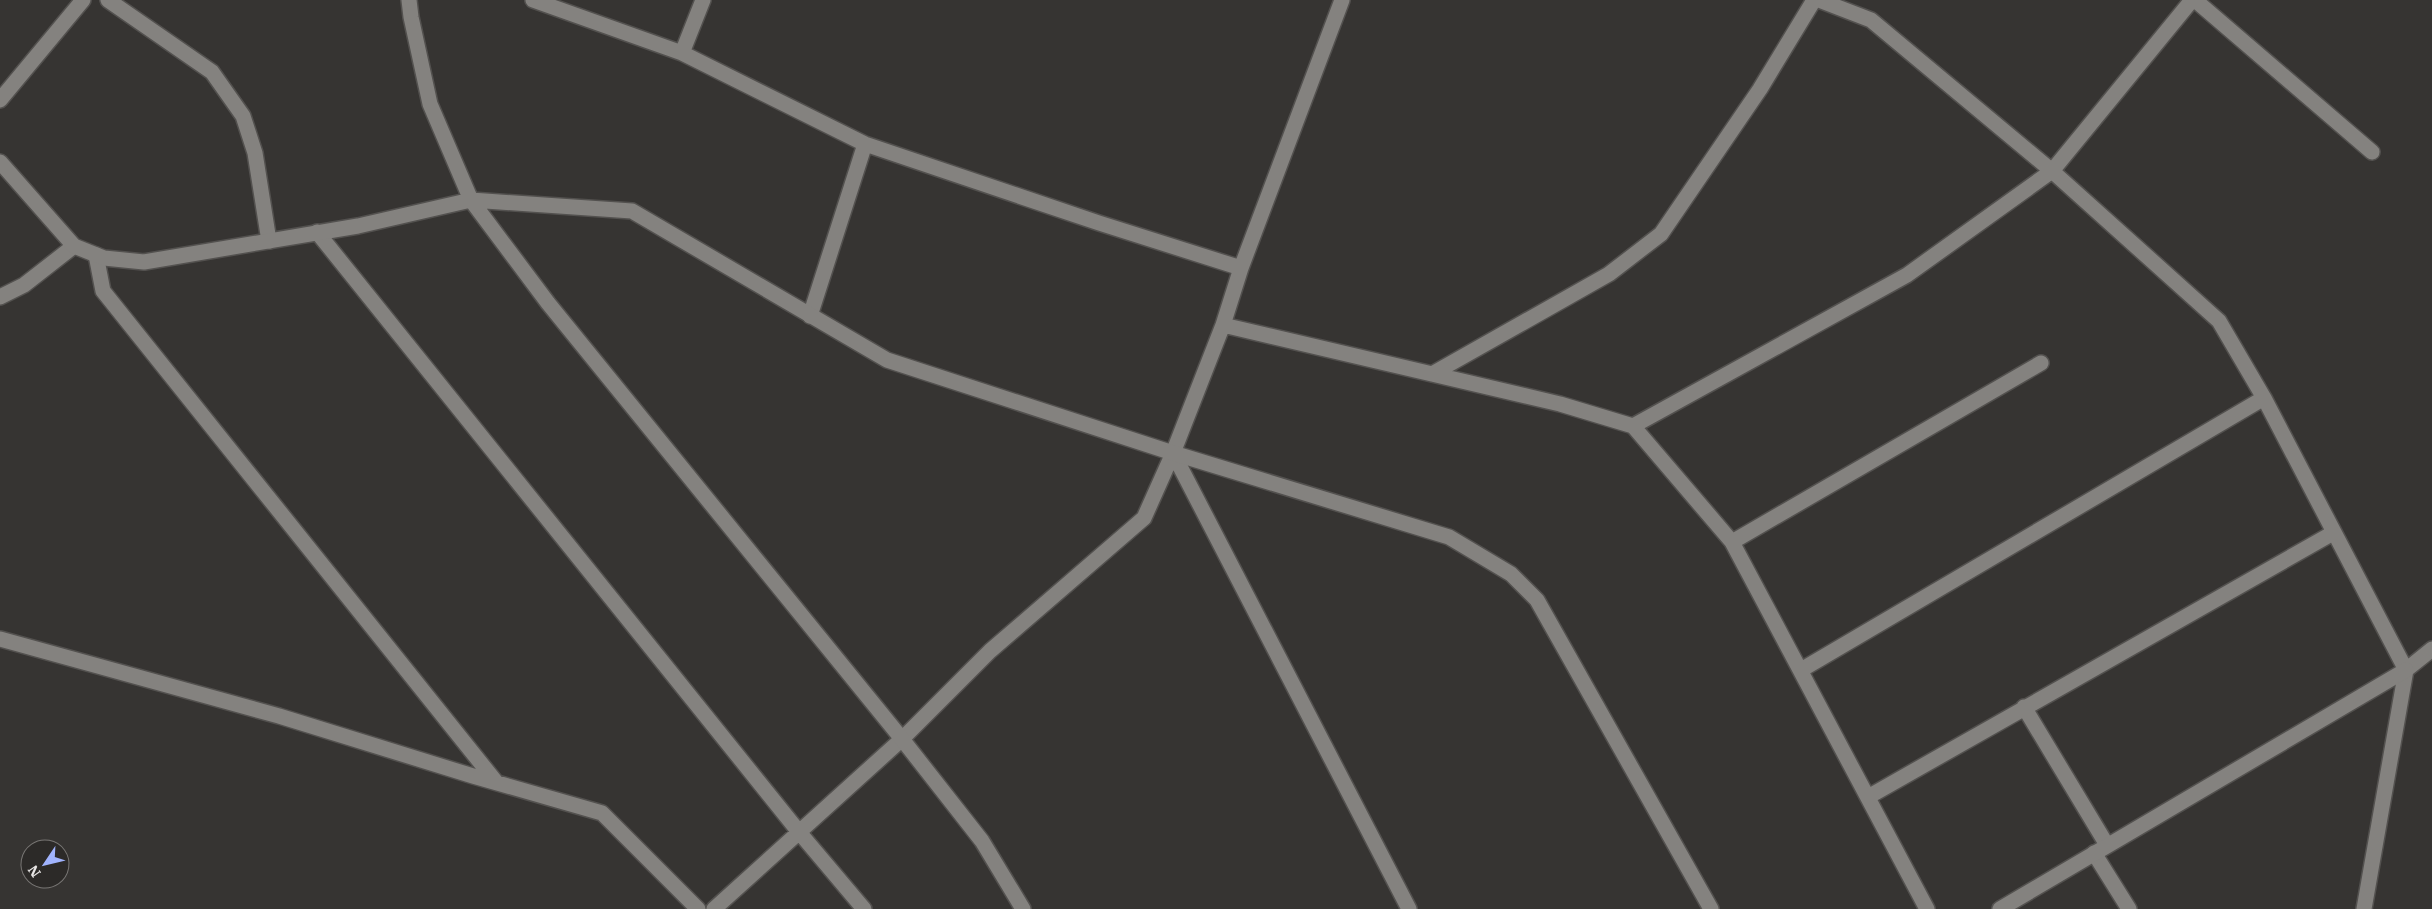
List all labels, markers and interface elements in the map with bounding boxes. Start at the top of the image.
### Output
north arrow [20,839,70,889]
text: N [24,862,45,881]

